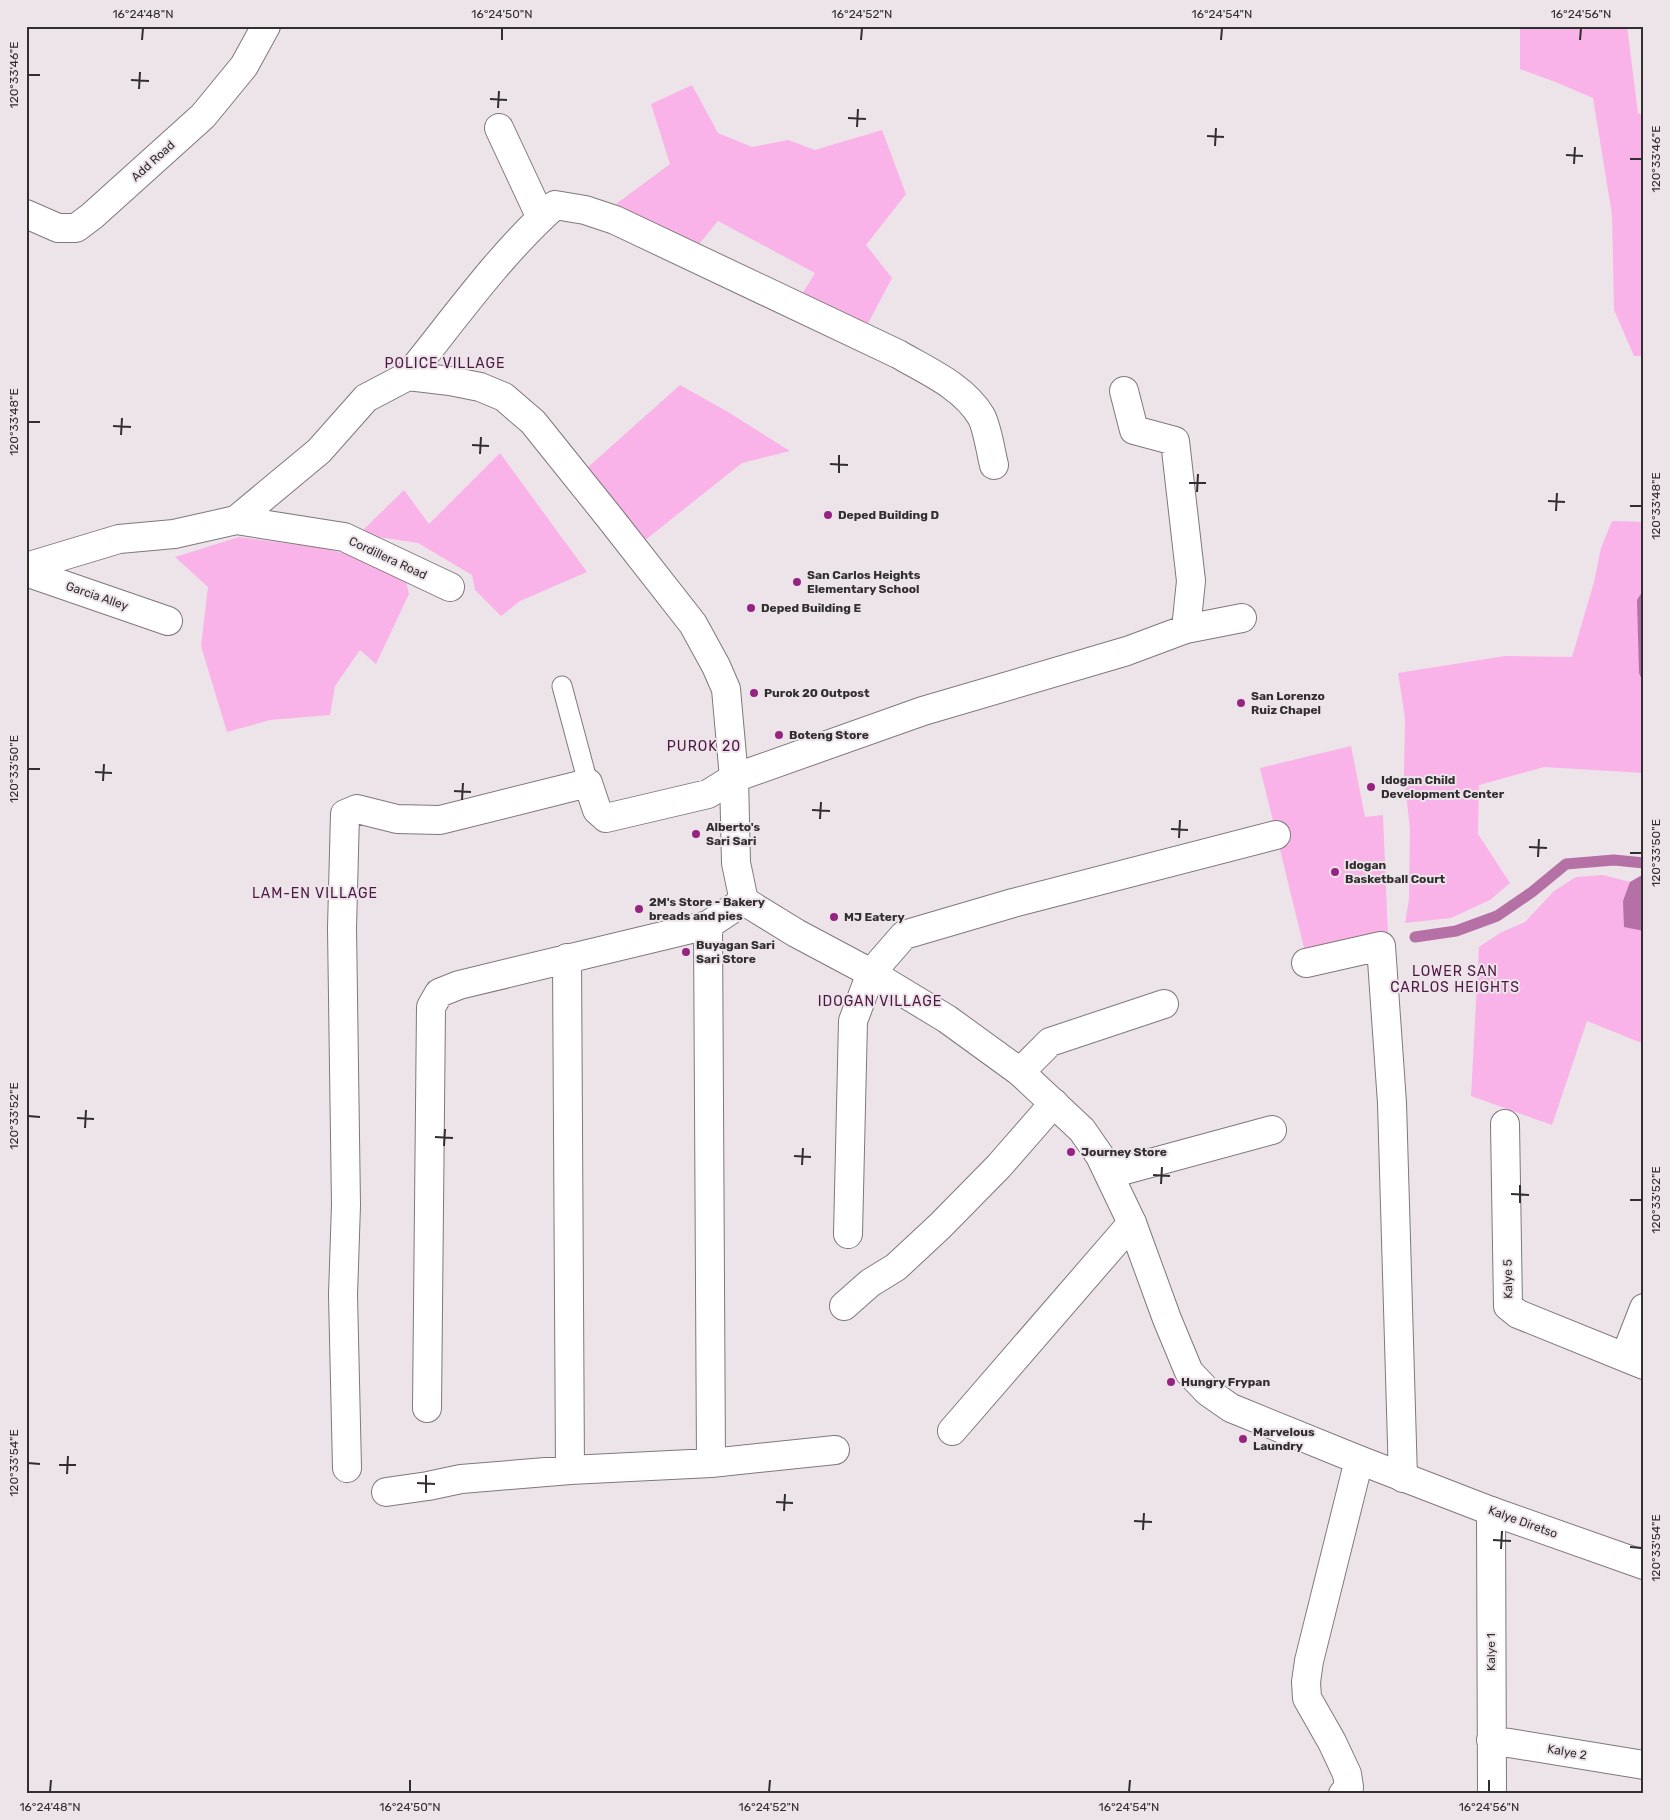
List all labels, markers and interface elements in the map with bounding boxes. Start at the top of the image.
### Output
text: 16°24'48"N [112,7,174,21]
text: 16°24'50"N [471,7,533,21]
text: 16°24'52"N [832,7,892,21]
text: 16°24'54"N [1192,7,1252,21]
text: 16°24'56"N [1551,7,1611,21]
text: 120°33'46"E [7,42,21,108]
text: 120°33'46"E [1649,126,1663,192]
street label: Add Road [128,138,178,184]
district label: POLICE VILLAGE [385,355,506,372]
text: 120°33'48"E [7,388,21,456]
text: 120°33'48"E [1649,472,1663,540]
place label: Deped Building D [838,508,939,522]
marker: Deped Building D [822,509,834,521]
street label: Cordillera Road [347,534,429,582]
place label: San Carlos Heights Elementary School [807,568,921,596]
marker: San Carlos Heights Elementary School [791,576,803,588]
street label: Garcia Alley [64,579,130,613]
place label: Deped Building E [761,601,861,615]
marker: Deped Building E [745,602,757,614]
place label: Purok 20 Outpost [764,686,870,700]
marker: Purok 20 Outpost [748,687,760,699]
place label: San Lorenzo Ruiz Chapel [1251,689,1325,717]
marker: San Lorenzo Ruiz Chapel [1235,697,1247,709]
place label: Boteng Store [789,728,869,742]
marker: Boteng Store [773,729,785,741]
text: 120°33'50"E [7,735,21,803]
district label: PUROK 20 [667,738,741,755]
place label: Idogan Child Development Center [1381,773,1505,801]
marker: Idogan Child Development Center [1365,781,1377,793]
text: 120°33'50"E [1649,819,1663,887]
place label: Alberto's Sari Sari [706,820,761,848]
marker: Alberto's Sari Sari [690,828,702,840]
place label: Idogan Basketball Court [1345,858,1446,886]
marker: Idogan Basketball Court [1329,866,1341,878]
district label: LAM-EN VILLAGE [252,885,378,902]
place label: 2M's Store - Bakery breads and pies [649,895,765,923]
marker: 2M's Store - Bakery breads and pies [633,903,645,915]
place label: MJ Eatery [844,910,905,924]
marker: MJ Eatery [828,911,840,923]
place label: Buyagan Sari Sari Store [696,938,775,966]
marker: Buyagan Sari Sari Store [680,946,692,958]
district label: LOWER SAN CARLOS HEIGHTS [1390,963,1520,996]
district label: IDOGAN VILLAGE [818,993,942,1010]
text: 120°33'52"E [7,1082,21,1150]
place label: Journey Store [1081,1145,1167,1159]
marker: Journey Store [1065,1146,1077,1158]
text: 120°33'52"E [1649,1166,1663,1234]
street label: Kalye 5 [1501,1259,1515,1299]
place label: Hungry Frypan [1181,1375,1270,1389]
marker: Hungry Frypan [1165,1376,1177,1388]
place label: Marvelous Laundry [1253,1425,1315,1453]
text: 120°33'54"E [7,1429,21,1497]
marker: Marvelous Laundry [1237,1433,1249,1445]
street label: Kalye Diretso [1486,1503,1560,1541]
text: 120°33'54"E [1649,1514,1663,1582]
street label: Kalye 1 [1484,1633,1498,1671]
street label: Kalye 2 [1546,1742,1588,1762]
text: 16°24'48"N [19,1800,81,1814]
text: 16°24'50"N [379,1800,441,1814]
text: 16°24'52"N [739,1800,799,1814]
text: 16°24'54"N [1099,1800,1159,1814]
text: 16°24'56"N [1459,1800,1519,1814]

